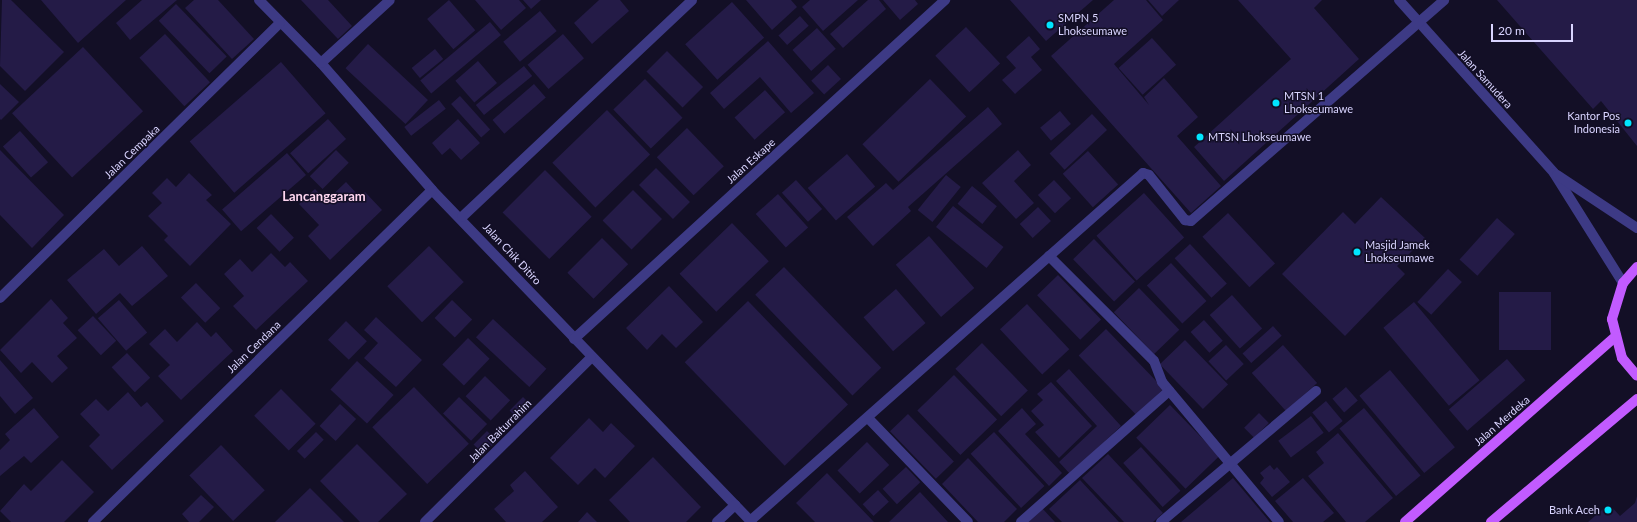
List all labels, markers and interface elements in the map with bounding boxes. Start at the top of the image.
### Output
place label: SMPN 5 Lhokseumawe [1058,12,1127,38]
scale bar [1493,16,1575,42]
marker: SMPN 5 Lhokseumawe [1045,20,1055,30]
text: 20 m [1498,23,1525,38]
street label: Jalan Samudera [1455,47,1515,111]
place label: MTSN 1 Lhokseumawe [1284,90,1353,116]
marker: MTSN 1 Lhokseumawe [1271,98,1281,108]
place label: Kantor Pos Indonesia [1567,110,1620,136]
marker: Kantor Pos Indonesia [1623,118,1633,128]
street label: Jalan Cempaka [102,122,162,182]
place label: MTSN Lhokseumawe [1208,130,1311,144]
marker: MTSN Lhokseumawe [1195,132,1205,142]
street label: Jalan Eskape [724,136,778,186]
district label: Lancanggaram [282,188,366,204]
street label: Jalan Chik Ditiro [480,221,544,287]
place label: Masjid Jamek Lhokseumawe [1365,239,1434,265]
marker: Masjid Jamek Lhokseumawe [1352,247,1362,257]
street label: Jalan Cendana [224,318,284,376]
street label: Jalan Merdeka [1471,393,1533,449]
street label: Jalan Baiturrahim [466,397,534,465]
place label: Bank Aceh [1549,503,1600,517]
marker: Bank Aceh [1603,505,1613,515]

